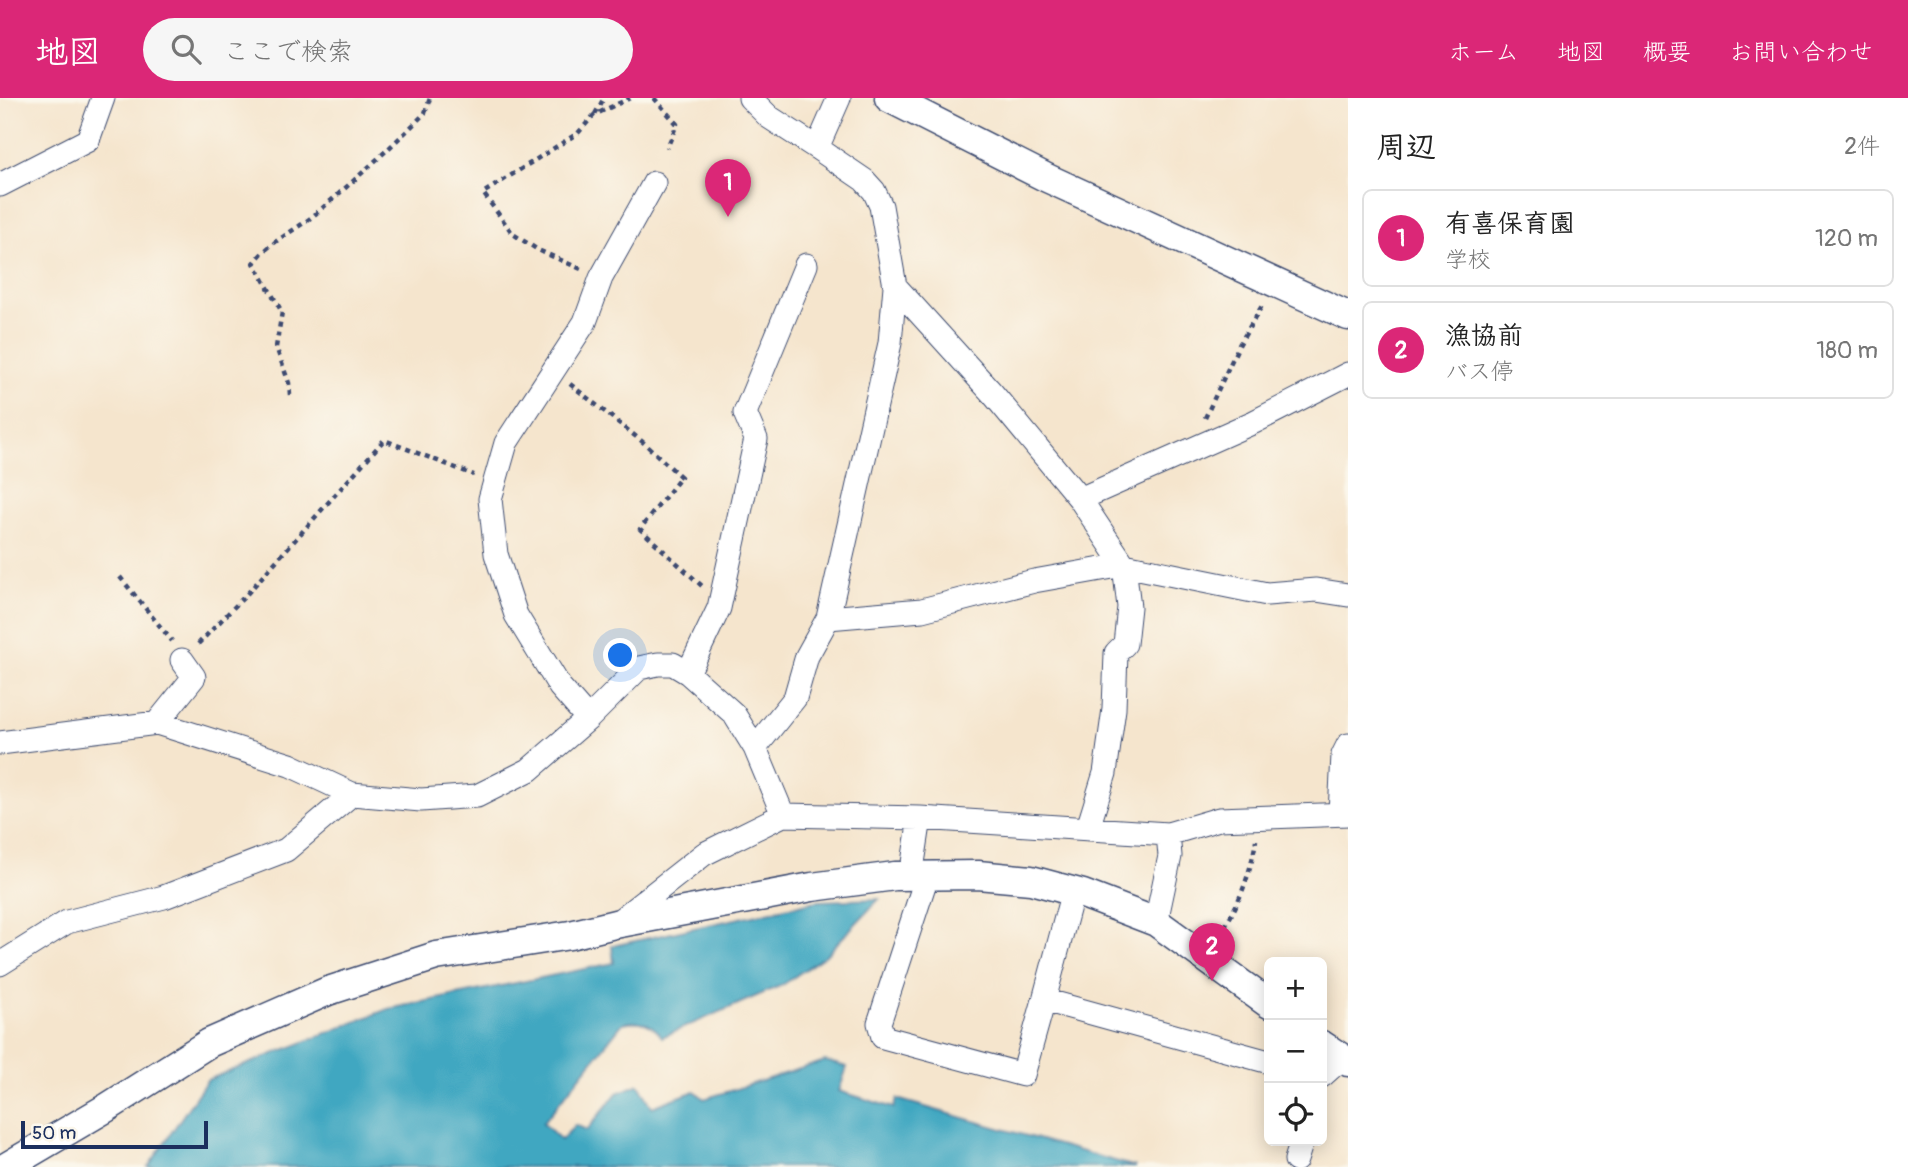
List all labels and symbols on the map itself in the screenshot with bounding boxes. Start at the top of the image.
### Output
pin: 1 [705,159,751,217]
your location [603,638,637,672]
pin: 2 [1189,923,1235,981]
scale bar [21,1118,208,1150]

